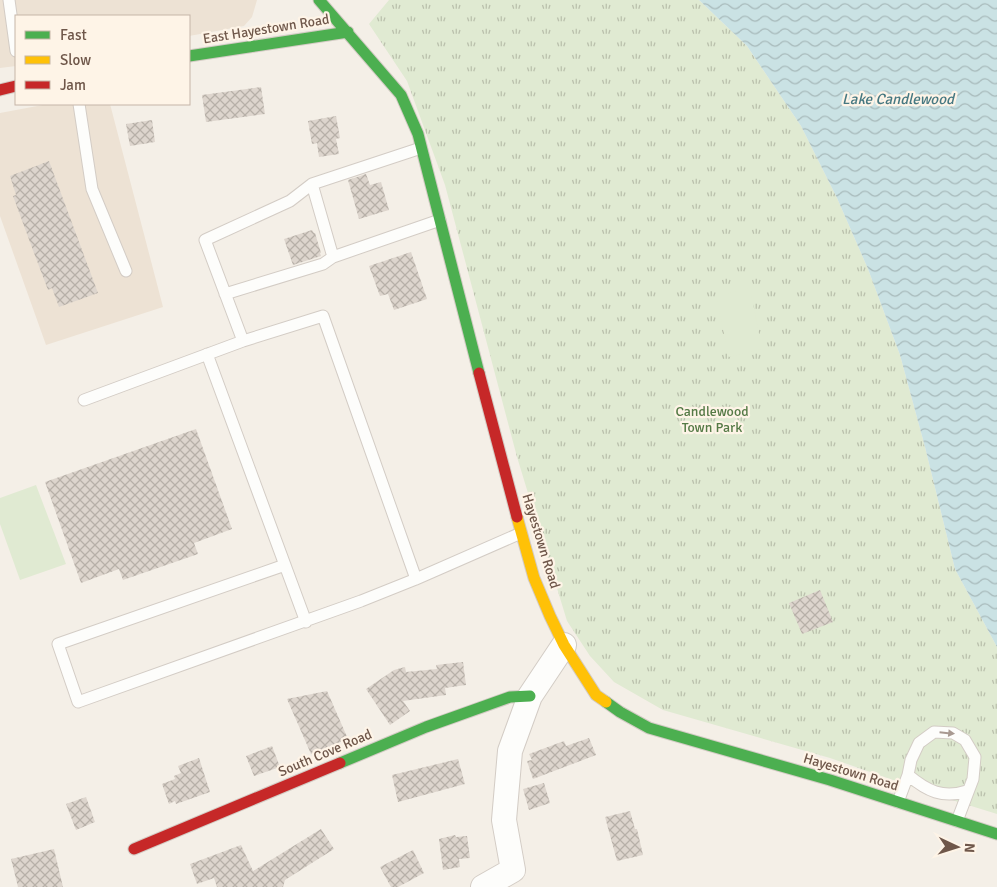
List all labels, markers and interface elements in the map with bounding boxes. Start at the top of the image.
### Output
street label: East Hayestown Road [202,11,330,47]
legend [15,15,190,105]
text: Fast [60,26,87,44]
text: Slow [60,51,91,69]
text: Jam [60,76,86,94]
water label: Lake Candlewood [842,90,956,108]
park label: Candlewood Town Park [675,403,749,436]
street label: Hayestown Road [518,491,564,591]
street label: South Cove Road [276,726,374,780]
one-way arrow [940,729,956,737]
street label: Hayestown Road [801,749,901,795]
north arrow [932,822,982,872]
text: N [961,842,978,853]

